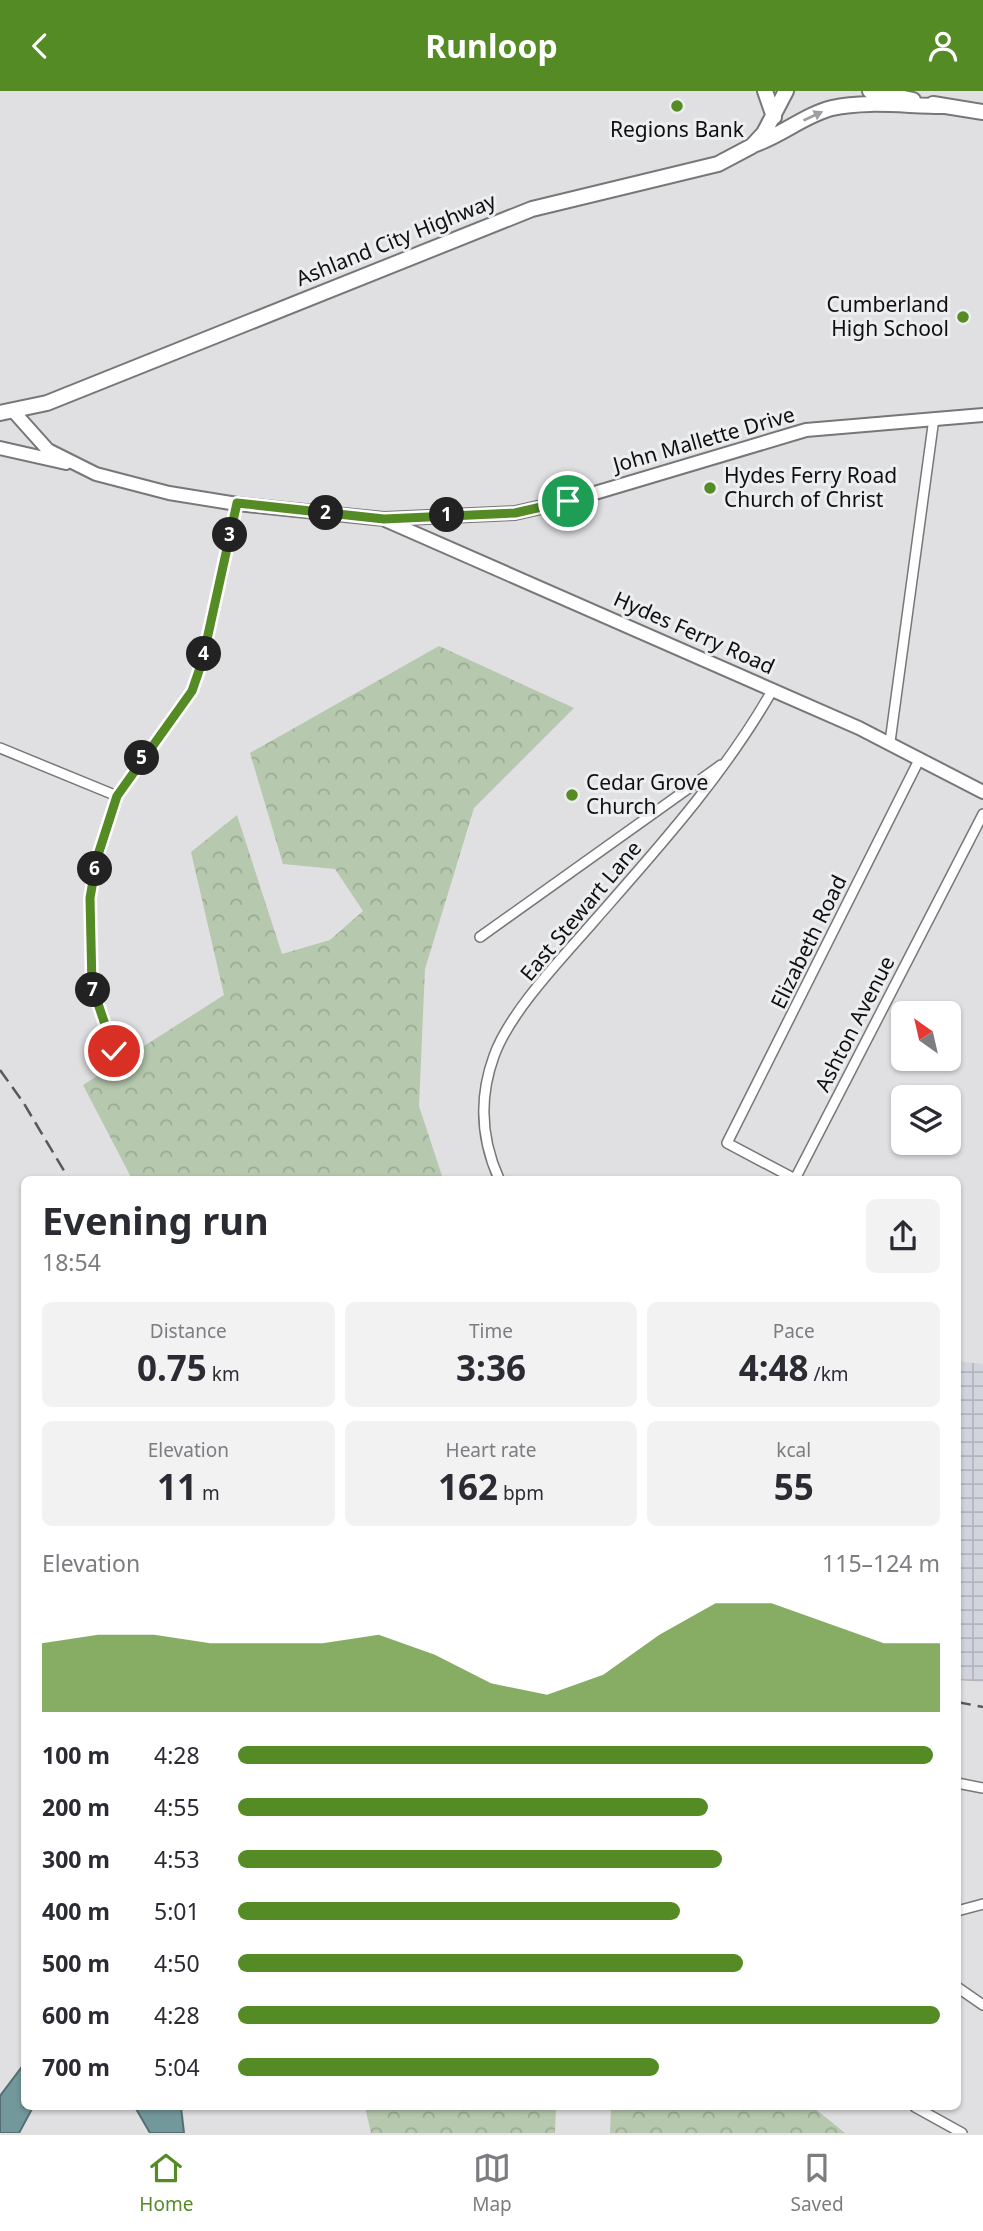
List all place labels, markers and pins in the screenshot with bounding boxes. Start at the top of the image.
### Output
marker: Regions Bank [669,98,685,114]
place label: Regions Bank [610,115,745,143]
place label: Cumberland High School [827,290,949,342]
marker: Cumberland High School [955,309,971,325]
place label: Hydes Ferry Road Church of Christ [724,461,897,513]
pin [538,471,598,531]
marker: Hydes Ferry Road Church of Christ [702,480,718,496]
pin: 2 [308,495,344,531]
pin: 1 [430,497,464,533]
pin: 3 [212,517,247,553]
pin: 4 [186,637,222,671]
pin: 5 [124,741,160,775]
place label: Cedar Grove Church [586,768,708,820]
marker: Cedar Grove Church [564,787,580,803]
pin: 6 [78,851,112,887]
pin: 7 [76,972,110,1007]
pin [84,1021,144,1081]

